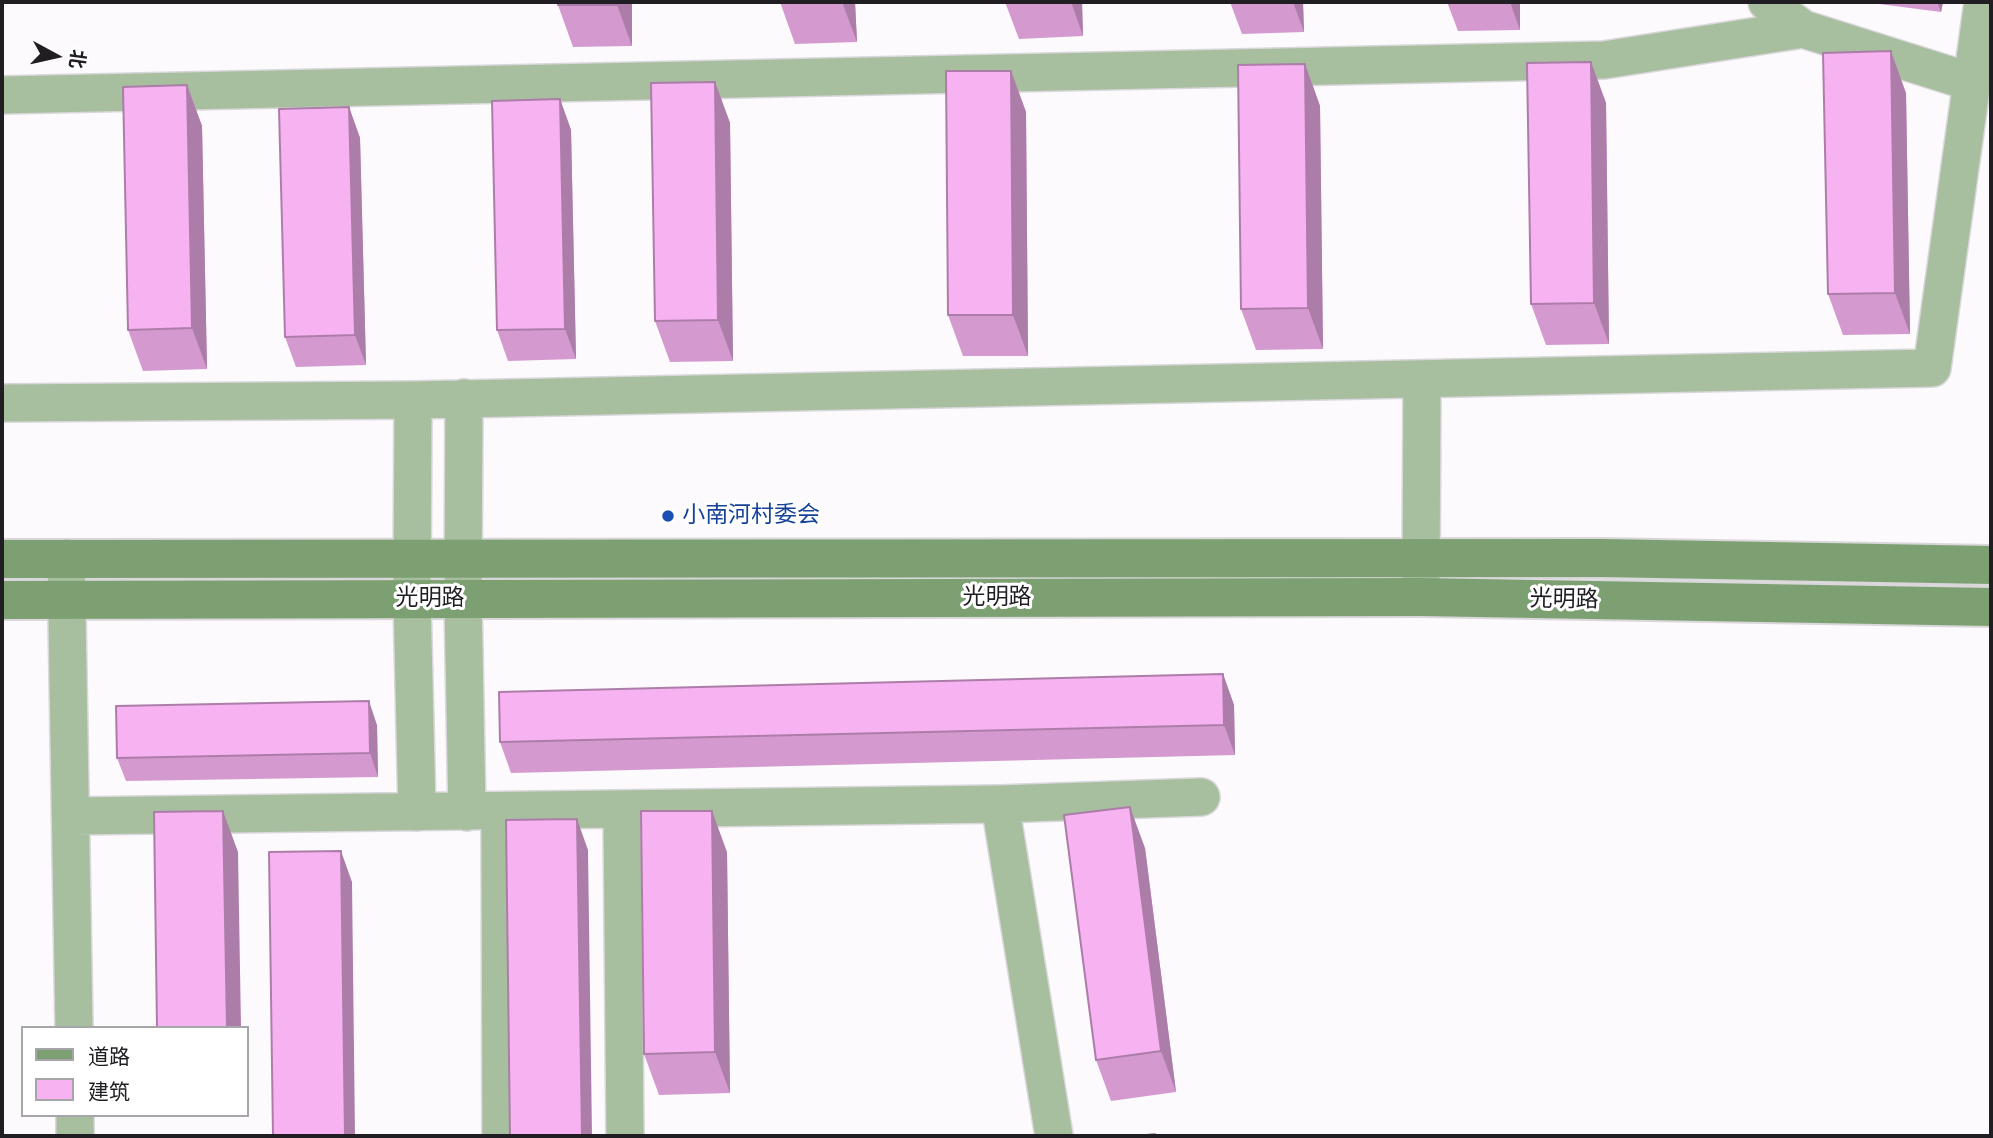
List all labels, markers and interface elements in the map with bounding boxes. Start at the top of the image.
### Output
north arrow [21,21,91,91]
text: 北 [65,48,90,70]
place label: 小南河村委会 [682,502,820,530]
marker: 小南河村委会 [660,508,676,524]
street label: 光明路 [963,584,1031,612]
street label: 光明路 [396,585,464,613]
street label: 光明路 [1529,586,1599,614]
legend [21,1026,248,1117]
text: 道路 [88,1044,130,1070]
text: 建筑 [88,1079,130,1105]

